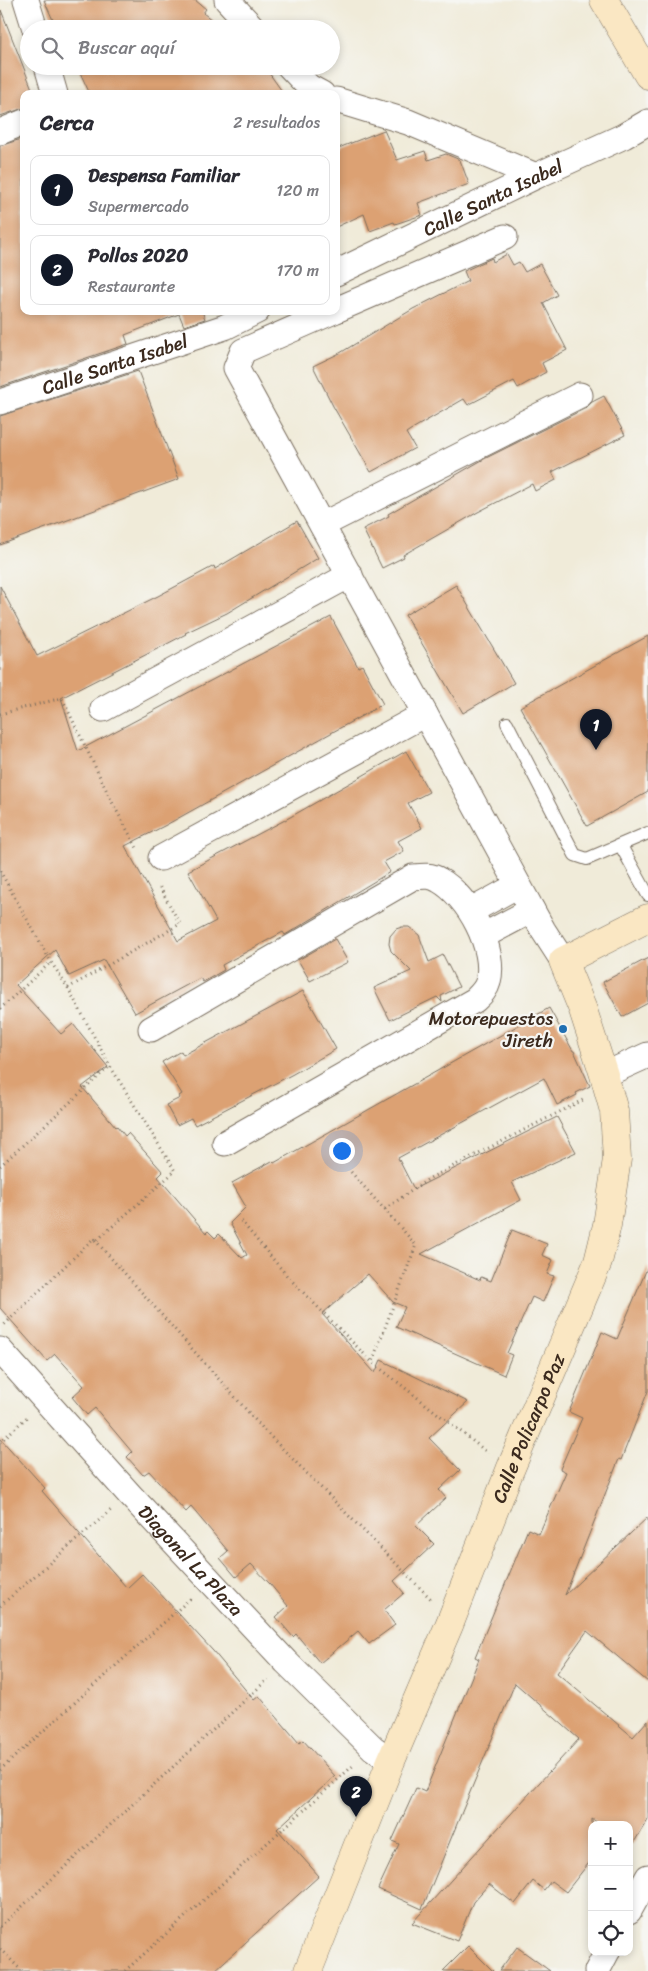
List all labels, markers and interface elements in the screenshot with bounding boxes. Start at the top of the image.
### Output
search box [20,20,340,75]
text: Buscar aquí [78,31,175,64]
icon: search [38,34,66,62]
text: Cerca [40,104,94,142]
text: 2 resultados [233,108,320,137]
street label: Calle Santa Isabel [417,149,569,245]
text: Despensa Familiar [88,159,239,192]
text: 1 [54,176,60,205]
text: 120 m [276,176,319,205]
text: Supermercado [88,192,189,221]
text: Pollos 2020 [88,239,188,272]
text: 2 [52,256,62,285]
text: 170 m [276,256,319,285]
text: Restaurante [88,272,175,301]
street label: Calle Santa Isabel [37,324,193,403]
pin: 1 [580,709,612,750]
place label: Motorepuestos Jireth [429,1002,553,1057]
marker: Motorepuestos Jireth [557,1023,569,1035]
your location [329,1138,355,1164]
street label: Calle Policarpo Paz [482,1347,574,1508]
street label: Diagonal La Plaza [130,1497,252,1624]
pin: 2 [340,1776,372,1817]
map controls [588,1821,633,1956]
button: + [588,1821,633,1866]
button: − [588,1866,633,1911]
button: locate [588,1911,633,1956]

